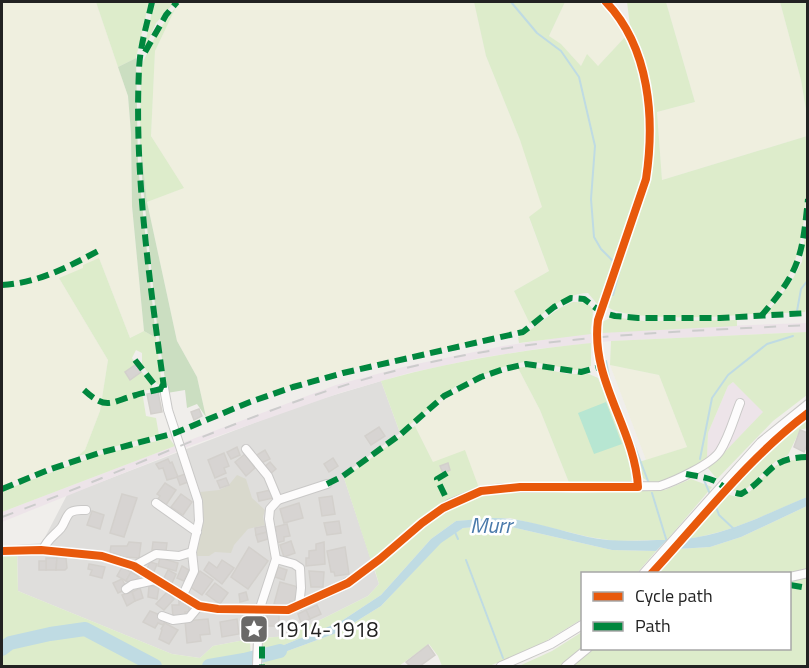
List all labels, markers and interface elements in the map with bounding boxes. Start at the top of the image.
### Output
water label: Murr [470,508,515,542]
legend [581,572,791,650]
text: Cycle path [635,582,713,609]
text: Path [635,612,671,639]
place icon: 1914-1918 [238,613,270,645]
place label: 1914-1918 [275,613,379,645]

